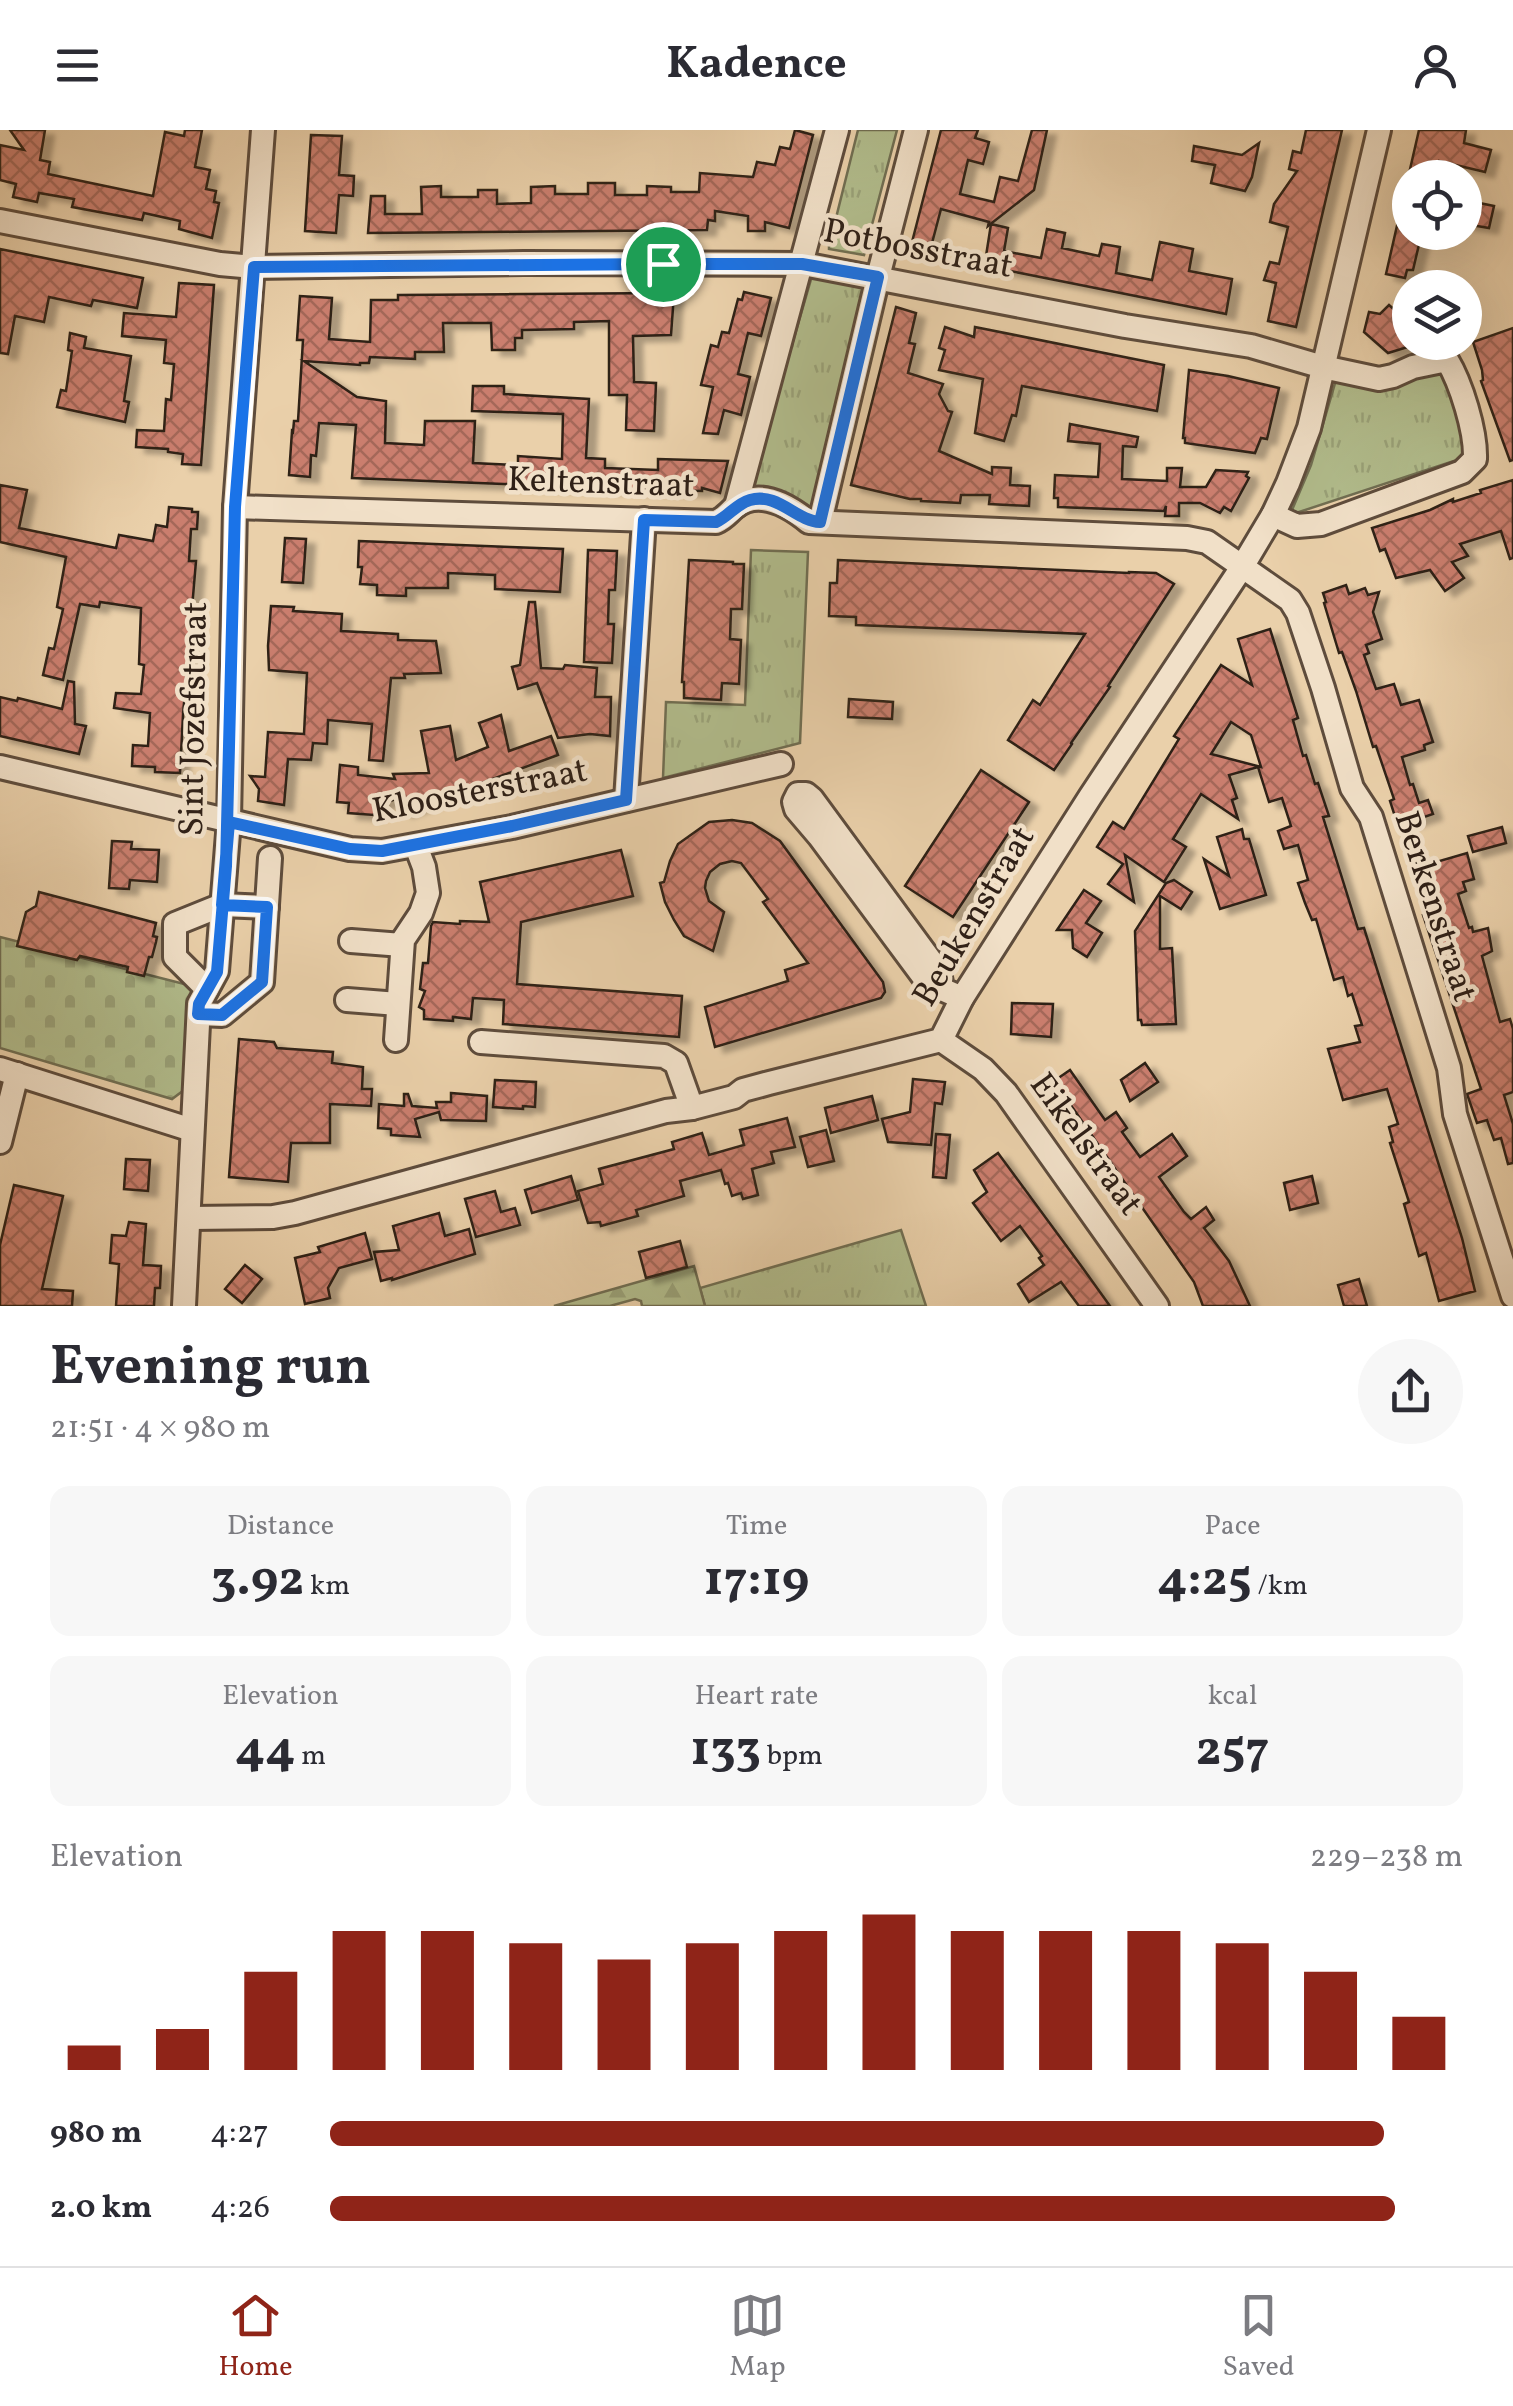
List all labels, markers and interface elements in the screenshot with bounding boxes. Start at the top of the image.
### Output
text: Kadence [666,34,847,97]
icon: menu [50,38,105,93]
icon: person [1408,38,1463,93]
map controls [1392,160,1482,360]
button: locate [1392,160,1482,250]
street label: Potbosstraat [819,208,1017,292]
pin [621,222,706,307]
icon: arrive [636,237,691,292]
button: layers [1392,270,1482,360]
street label: Keltenstraat [507,457,695,511]
street label: Sint Jozefstraat [169,601,221,837]
street label: Kloosterstraat [368,748,592,836]
street label: Berkenstraat [1381,806,1487,1008]
street label: Beukenstraat [902,818,1048,1016]
street label: Eikelstraat [1017,1064,1153,1226]
text: Evening run [50,1331,371,1407]
button: share [1358,1339,1463,1444]
text: 21:51 · 4 × 980 m [50,1407,270,1451]
text: Distance [227,1507,334,1546]
text: Time [726,1507,787,1546]
text: Pace [1204,1507,1261,1546]
text: 3.92 [211,1546,304,1616]
text: 17:19 [704,1546,809,1616]
text: 4:25 [1157,1546,1252,1616]
text: km [304,1567,350,1606]
text: /km [1252,1567,1308,1606]
text: Elevation [222,1677,339,1716]
text: Heart rate [695,1677,818,1716]
text: kcal [1208,1677,1257,1716]
text: 44 [235,1716,296,1786]
text: 133 [690,1716,761,1786]
text: 257 [1196,1716,1269,1786]
text: m [296,1737,326,1776]
text: bpm [761,1737,823,1776]
text: Elevation [50,1836,183,1880]
text: 229–238 m [1310,1836,1463,1880]
text: 980 m [50,2112,142,2156]
text: 4:27 [210,2112,269,2156]
text: 2.0 km [50,2187,152,2231]
text: 4:26 [210,2187,270,2231]
tab: Home [218,2288,293,2387]
tab: Map [729,2288,785,2387]
tab: Saved [1222,2288,1295,2387]

